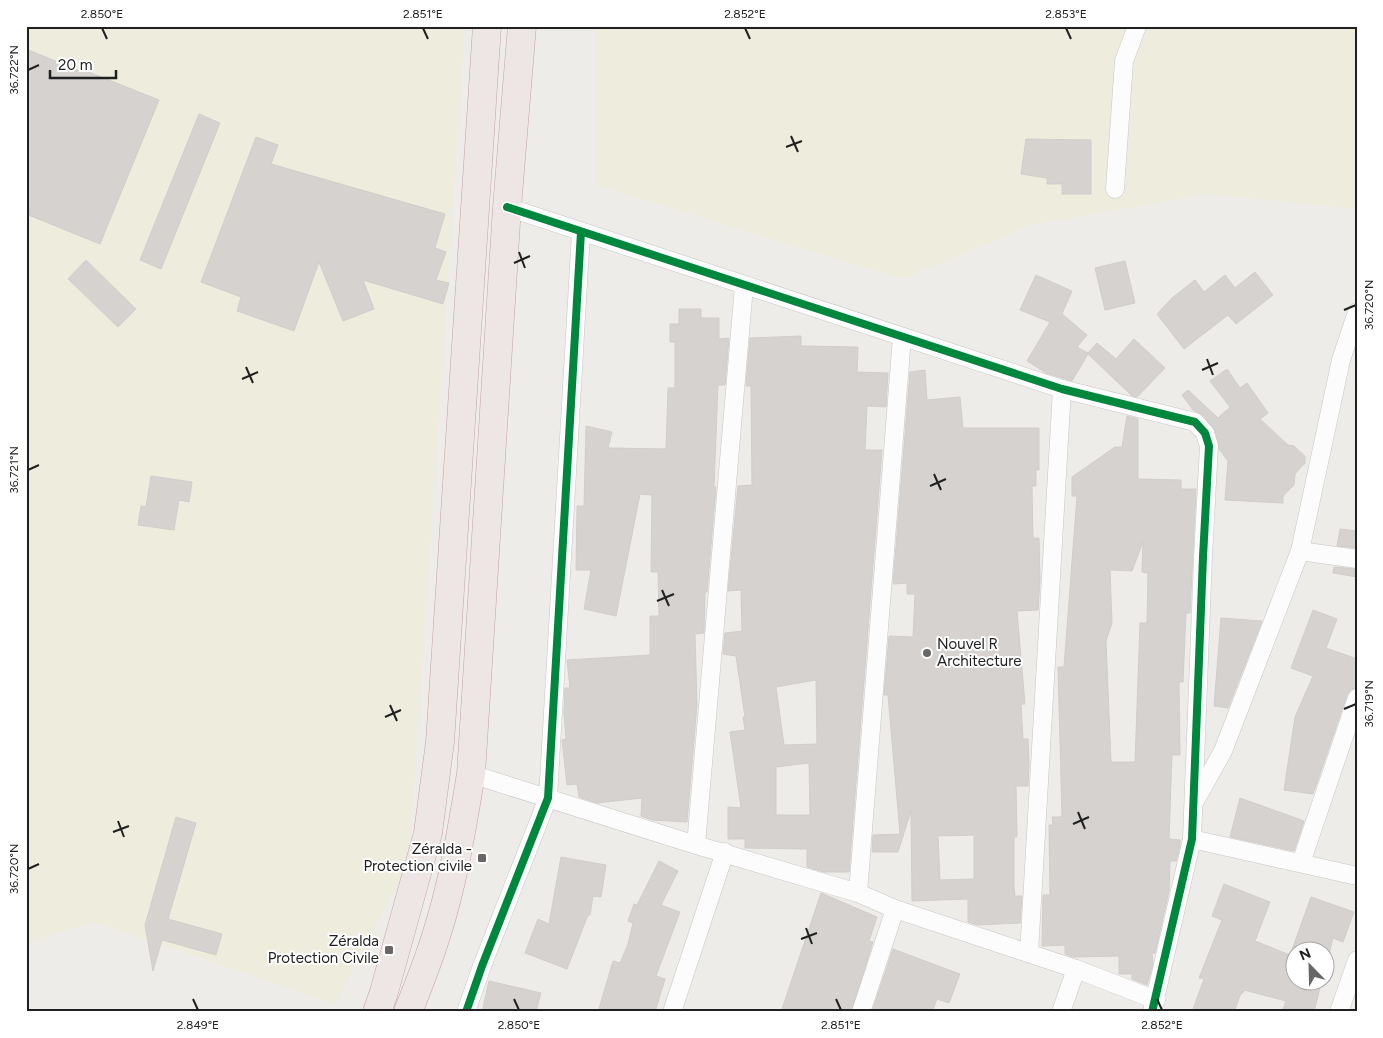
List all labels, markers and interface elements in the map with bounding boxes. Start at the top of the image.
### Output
text: 2.850°E [81,7,123,21]
text: 2.851°E [403,7,443,21]
text: 2.852°E [724,7,766,21]
text: 2.853°E [1045,7,1087,21]
text: 36.722°N [7,45,21,95]
scale bar [50,48,116,80]
text: 20 m [58,56,92,74]
text: 36.720°N [1362,280,1376,330]
text: 36.721°N [7,446,21,494]
place label: Nouvel R Architecture [937,635,1021,670]
marker: Nouvel R Architecture [921,647,933,659]
text: 36.719°N [1362,680,1376,728]
place label: Zéralda - Protection civile [363,840,472,875]
text: 36.720°N [7,844,21,894]
marker: Zéralda - Protection civile [476,852,488,864]
place label: Zéralda Protection Civile [268,932,379,967]
north arrow [1286,940,1336,990]
marker: Zéralda Protection Civile [383,944,395,956]
text: N [1297,945,1313,964]
text: 2.849°E [177,1018,219,1032]
text: 2.850°E [498,1018,540,1032]
text: 2.851°E [821,1018,861,1032]
text: 2.852°E [1141,1018,1183,1032]

